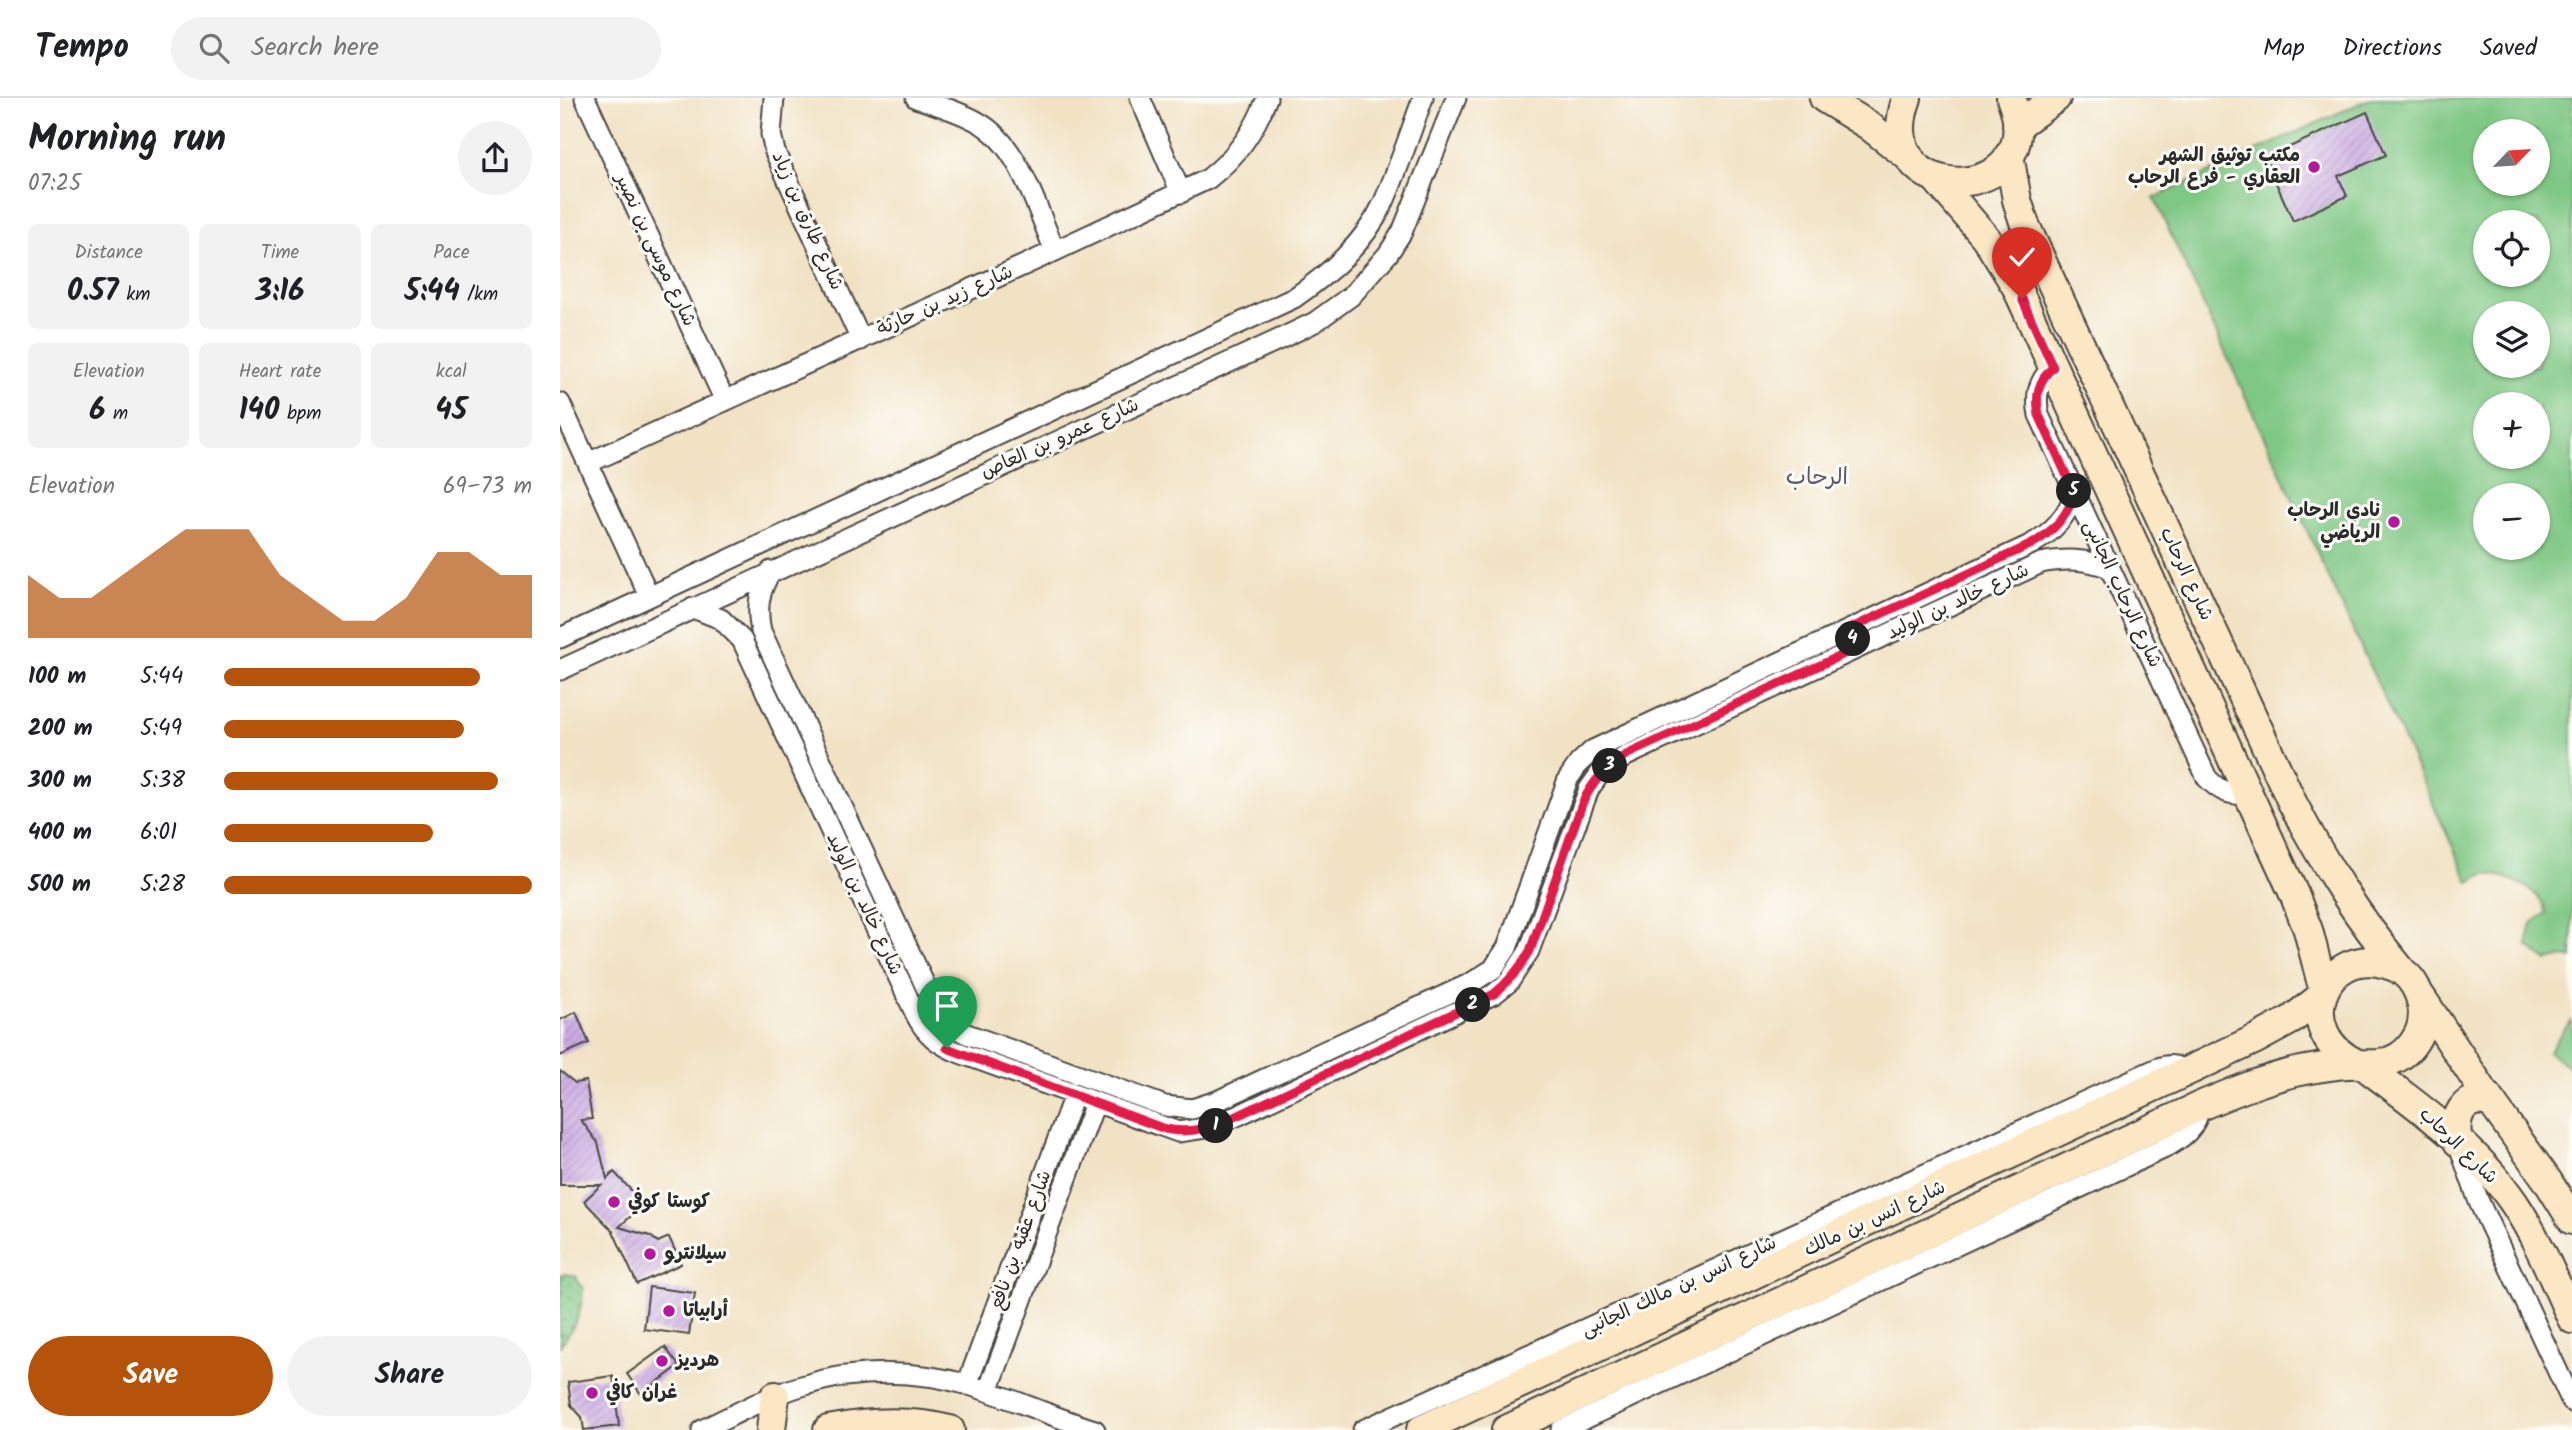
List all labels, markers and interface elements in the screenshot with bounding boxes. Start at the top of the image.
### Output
search box [171,17,661,80]
text: Tempo [35,22,129,75]
text: Search here [251,27,379,69]
icon: search [195,29,233,67]
text: Map [2263,29,2305,68]
text: Directions [2343,29,2442,68]
text: Saved [2480,29,2537,68]
text: Morning run [28,110,226,170]
north arrow [2473,119,2550,196]
map controls [2473,119,2550,560]
button: share [458,121,532,195]
place label: مكتب توثيق الشهر العقاري - فرع الرحاب [2128,141,2300,193]
street label: شارع طارق بن زياد [763,147,851,295]
marker: مكتب توثيق الشهر العقاري - فرع الرحاب [2306,159,2322,175]
text: 07:25 [28,166,81,202]
street label: شارع موسى بن نصير [606,167,704,331]
button: locate [2473,210,2550,287]
pin [1992,227,2052,299]
text: Distance [75,238,143,268]
text: Time [261,238,299,268]
text: Pace [433,238,469,268]
icon: check [2003,238,2041,276]
street label: شارع زيد بن حارثة [872,258,1018,344]
text: 0.57 [67,268,119,316]
text: 3:16 [255,268,305,316]
text: 5:44 [404,268,460,316]
text: km [119,280,150,310]
text: /km [460,280,498,310]
button: layers [2473,301,2550,378]
text: Elevation [73,357,145,387]
text: Heart rate [239,357,321,387]
text: kcal [436,357,467,387]
text: 6 [89,387,105,435]
text: 140 [239,387,279,435]
text: 45 [436,387,467,435]
street label: شارع عمرو بن العاص [976,391,1144,487]
button: + [2473,392,2550,469]
text: m [105,399,128,429]
text: bpm [279,399,321,429]
district label: الرحاب [1786,460,1848,496]
text: Elevation [28,469,115,505]
text: 69–73 m [443,469,532,505]
pin: 5 [2056,474,2092,508]
text: 5 [2069,475,2078,505]
button: − [2473,483,2550,560]
place label: نادي الرحاب الرياضي [2287,496,2380,548]
marker: نادي الرحاب الرياضي [2386,514,2402,530]
street label: شارع الرحاب الجانبى [2075,515,2169,673]
street label: شارع الرحاب [2151,522,2221,626]
street label: شارع خالد بن الوليد [1882,556,2034,648]
pin: 4 [1836,622,1870,656]
text: 4 [1847,623,1858,653]
text: 100 m [28,659,86,695]
text: 5:44 [140,659,183,695]
text: 200 m [28,711,93,747]
text: 5:49 [140,711,182,747]
pin: 3 [1592,748,1628,784]
text: 3 [1604,750,1615,780]
text: 300 m [28,763,92,799]
text: 5:38 [140,763,185,799]
text: 400 m [28,815,92,851]
text: 6:01 [140,815,177,851]
street label: شارع خالد بن الوليد [818,828,910,980]
text: 500 m [28,867,91,903]
text: 5:28 [140,867,185,903]
pin [917,976,977,1048]
icon: arrive [928,987,966,1025]
pin: 2 [1455,988,1490,1023]
text: 2 [1467,989,1478,1019]
street label: شارع الرحاب [2412,1100,2504,1192]
pin: 1 [1198,1108,1234,1144]
text: 1 [1213,1110,1218,1140]
street label: شارع عقبه بن نافع [982,1166,1060,1314]
street label: شارع انس بن مالك [1799,1173,1951,1265]
place label: كوستا كوفي [628,1187,710,1217]
marker: كوستا كوفي [606,1194,622,1210]
street label: شارع انس بن مالك الجانبى [1576,1228,1782,1346]
place label: سيلانترو [663,1239,727,1269]
marker: سيلانترو [642,1246,658,1262]
place label: أرابياتا [683,1296,729,1326]
marker: أرابياتا [661,1303,677,1319]
button: Save [28,1336,273,1416]
button: Share [287,1336,532,1416]
place label: هرديز [674,1346,719,1376]
marker: هرديز [654,1353,670,1369]
place label: غران كافي [606,1378,677,1408]
marker: غران كافي [584,1385,600,1401]

